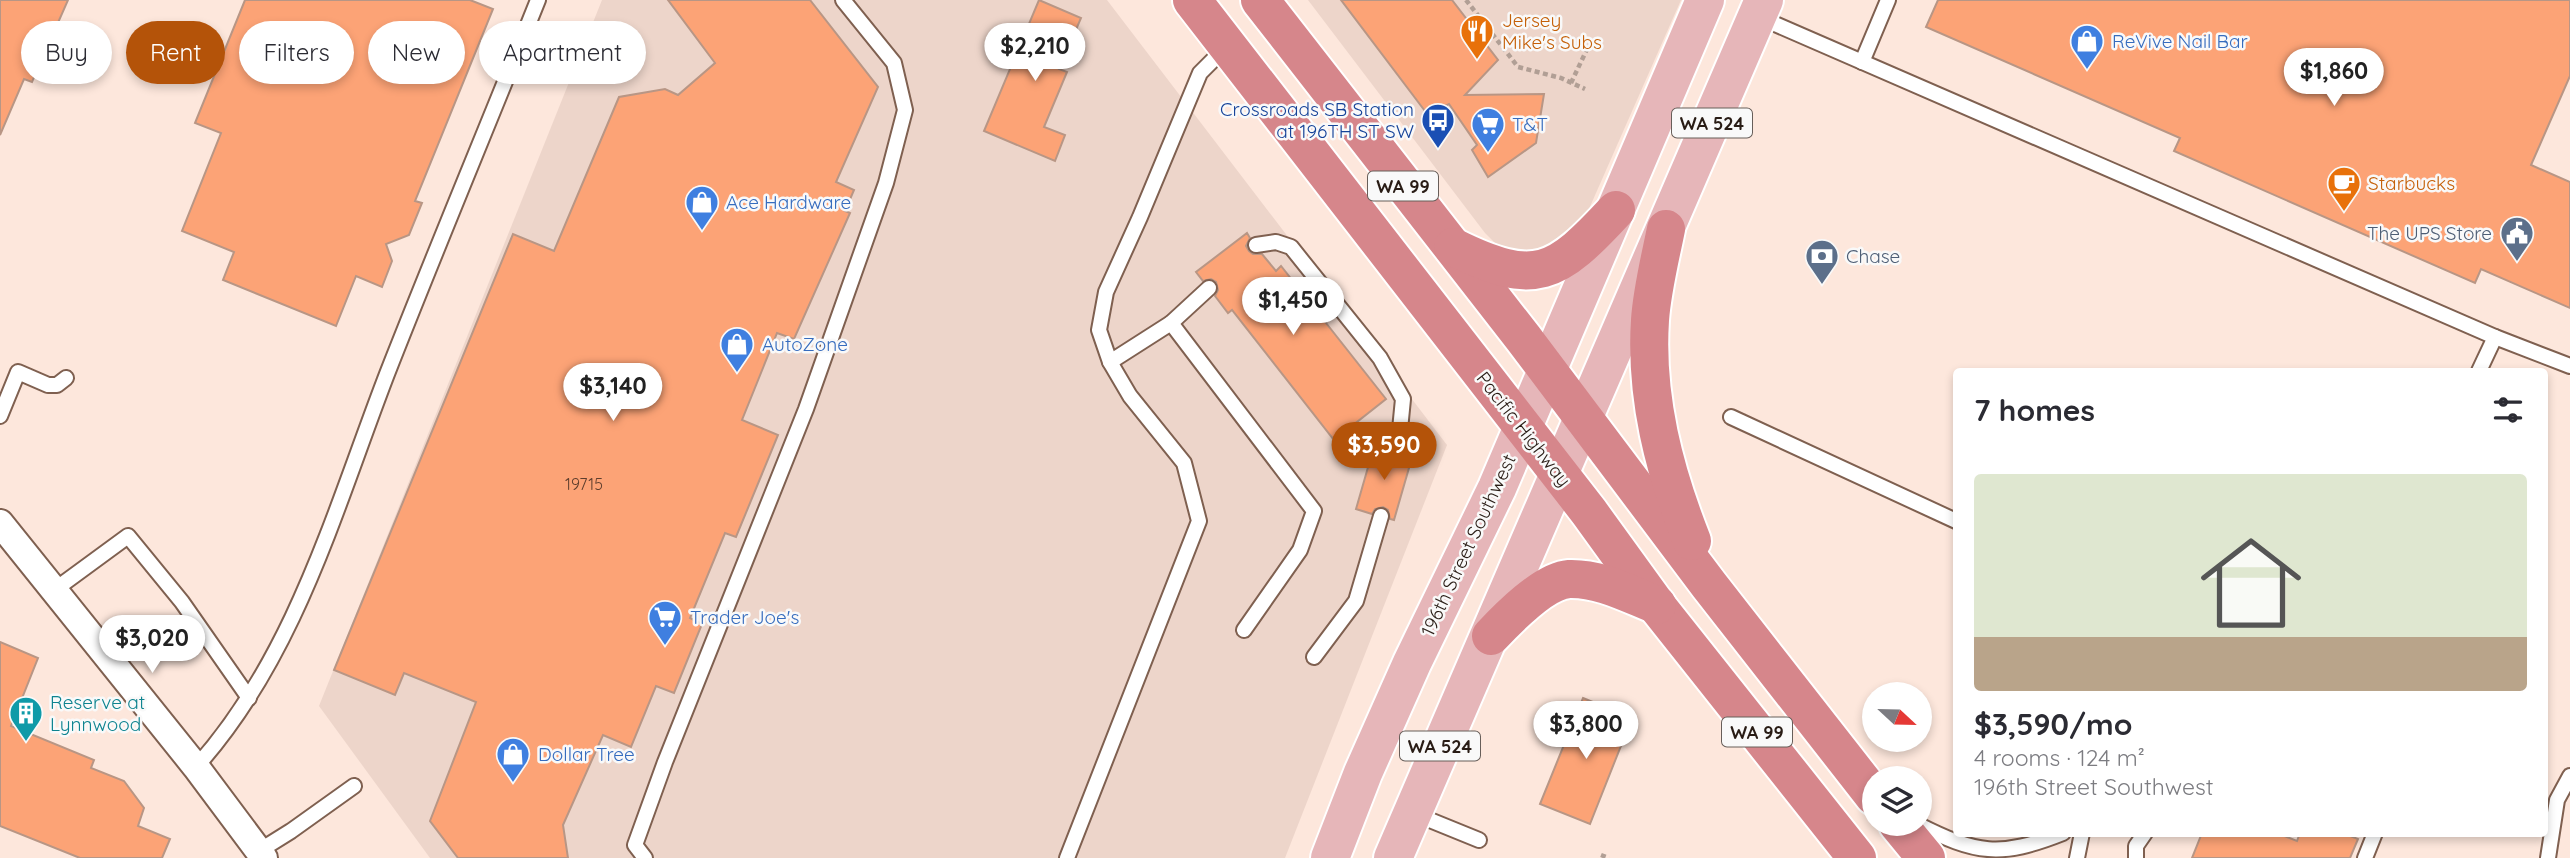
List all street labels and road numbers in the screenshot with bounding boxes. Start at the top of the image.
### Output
road number: WA 524 [1672,109,1752,138]
road number: WA 99 [1368,172,1438,201]
street label: Pacific Highway [1472,367,1576,491]
street label: 196th Street Southwest [1415,450,1521,640]
road number: WA 99 [1722,718,1792,746]
road number: WA 524 [1400,732,1480,760]

